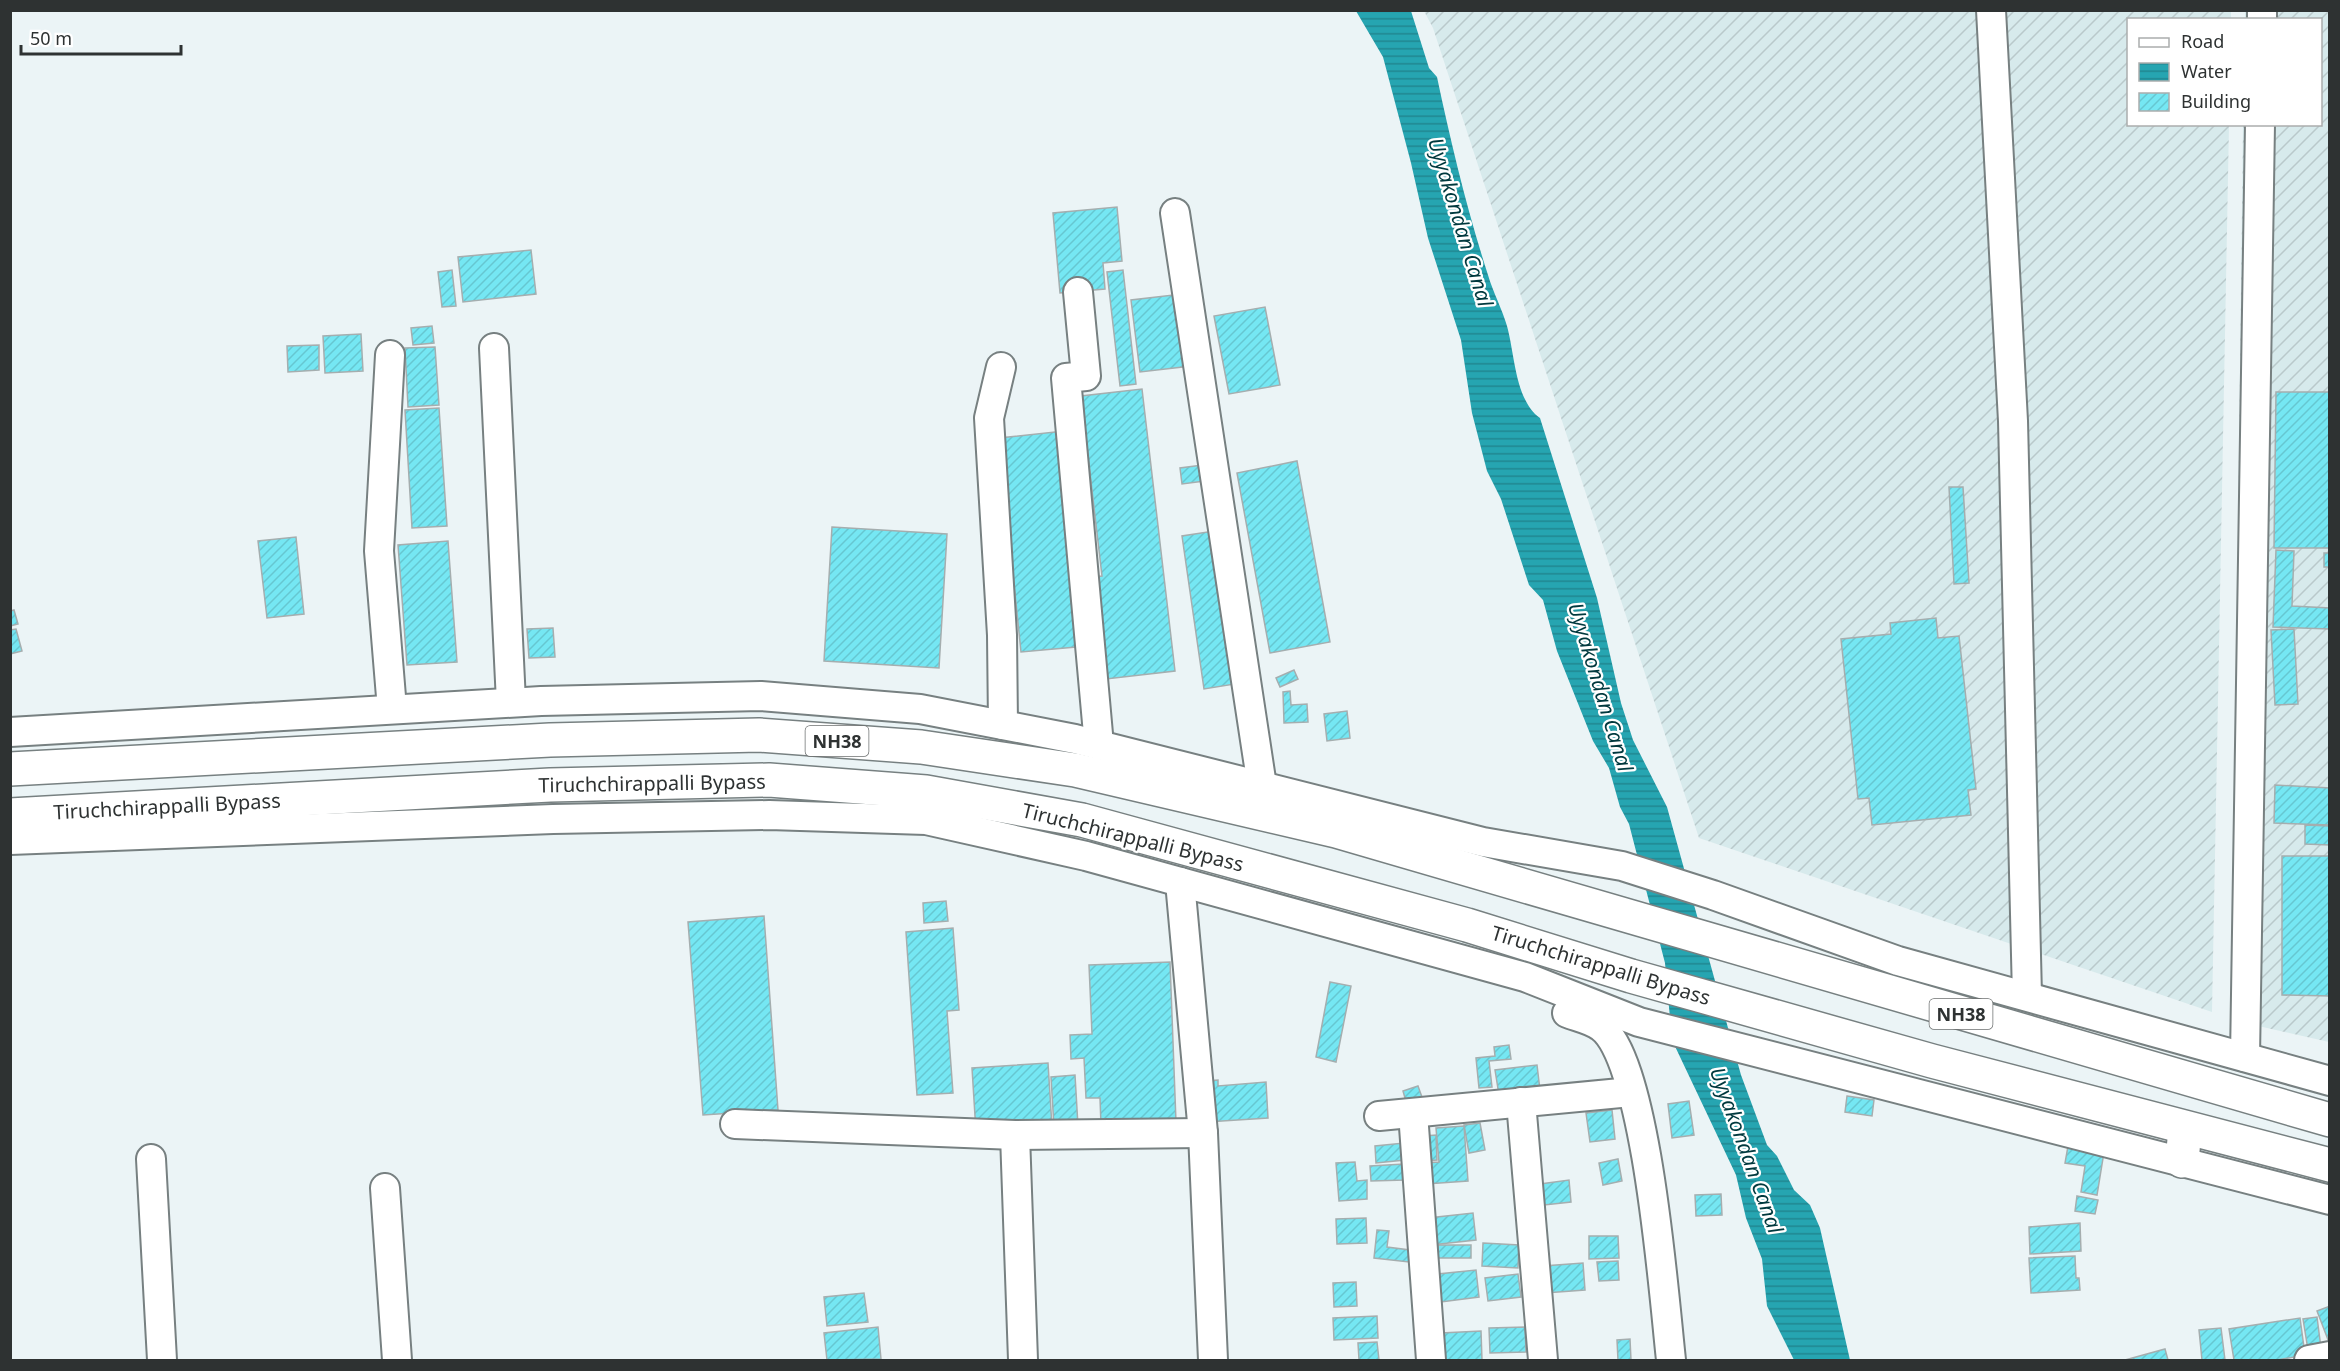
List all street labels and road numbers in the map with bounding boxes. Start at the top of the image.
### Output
road number: NH38 [806,726,868,756]
street label: Tiruchchirappalli Bypass [538,768,766,798]
street label: Tiruchchirappalli Bypass [53,787,281,825]
street label: Tiruchchirappalli Bypass [1019,796,1247,878]
street label: Tiruchchirappalli Bypass [1488,919,1714,1011]
road number: NH38 [1930,999,1992,1029]

